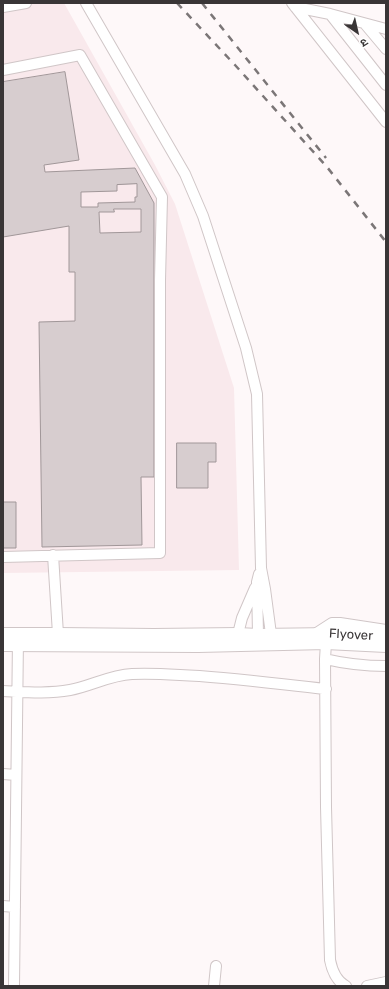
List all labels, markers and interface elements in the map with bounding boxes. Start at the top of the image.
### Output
north arrow [337,12,377,52]
text: उ [358,35,370,50]
street label: Flyover [329,626,373,644]

